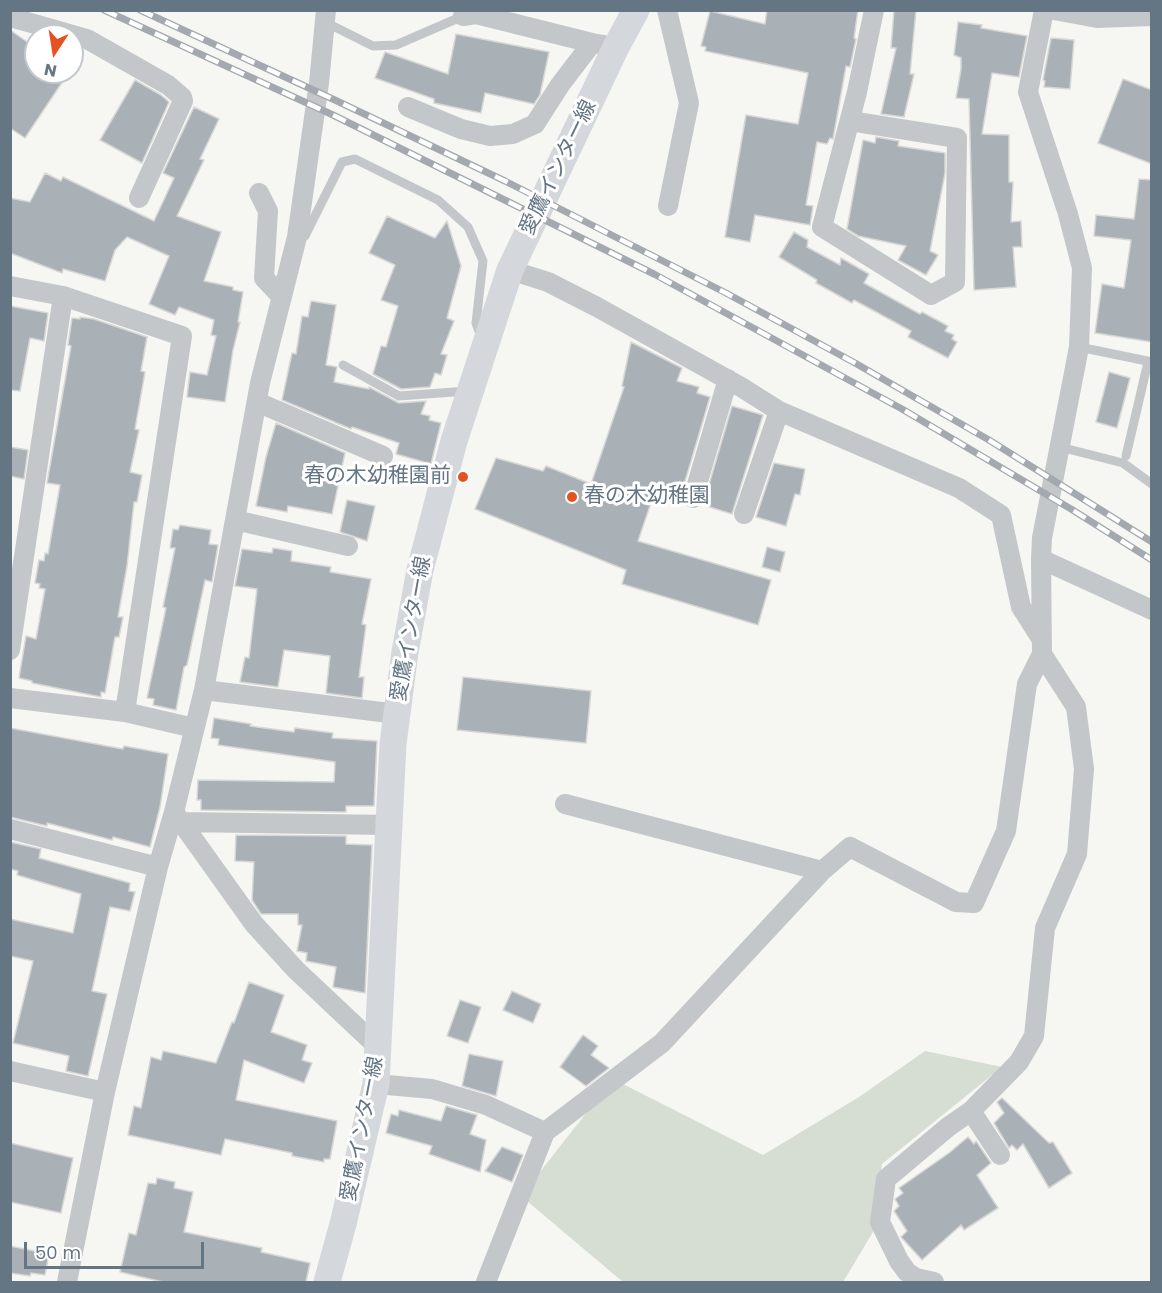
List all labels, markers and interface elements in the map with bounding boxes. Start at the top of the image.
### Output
north arrow [24,24,84,84]
text: N [42,58,59,83]
street label: 愛鷹インター線 [515,96,603,240]
place label: 春の木幼稚園前 [304,464,451,490]
marker: 春の木幼稚園前 [456,470,470,484]
place label: 春の木幼稚園 [584,484,710,510]
marker: 春の木幼稚園 [565,490,579,504]
street label: 愛鷹インター線 [387,554,437,704]
street label: 愛鷹インター線 [337,1054,389,1204]
scale bar [27,1230,207,1268]
text: 50 m [35,1240,81,1265]

